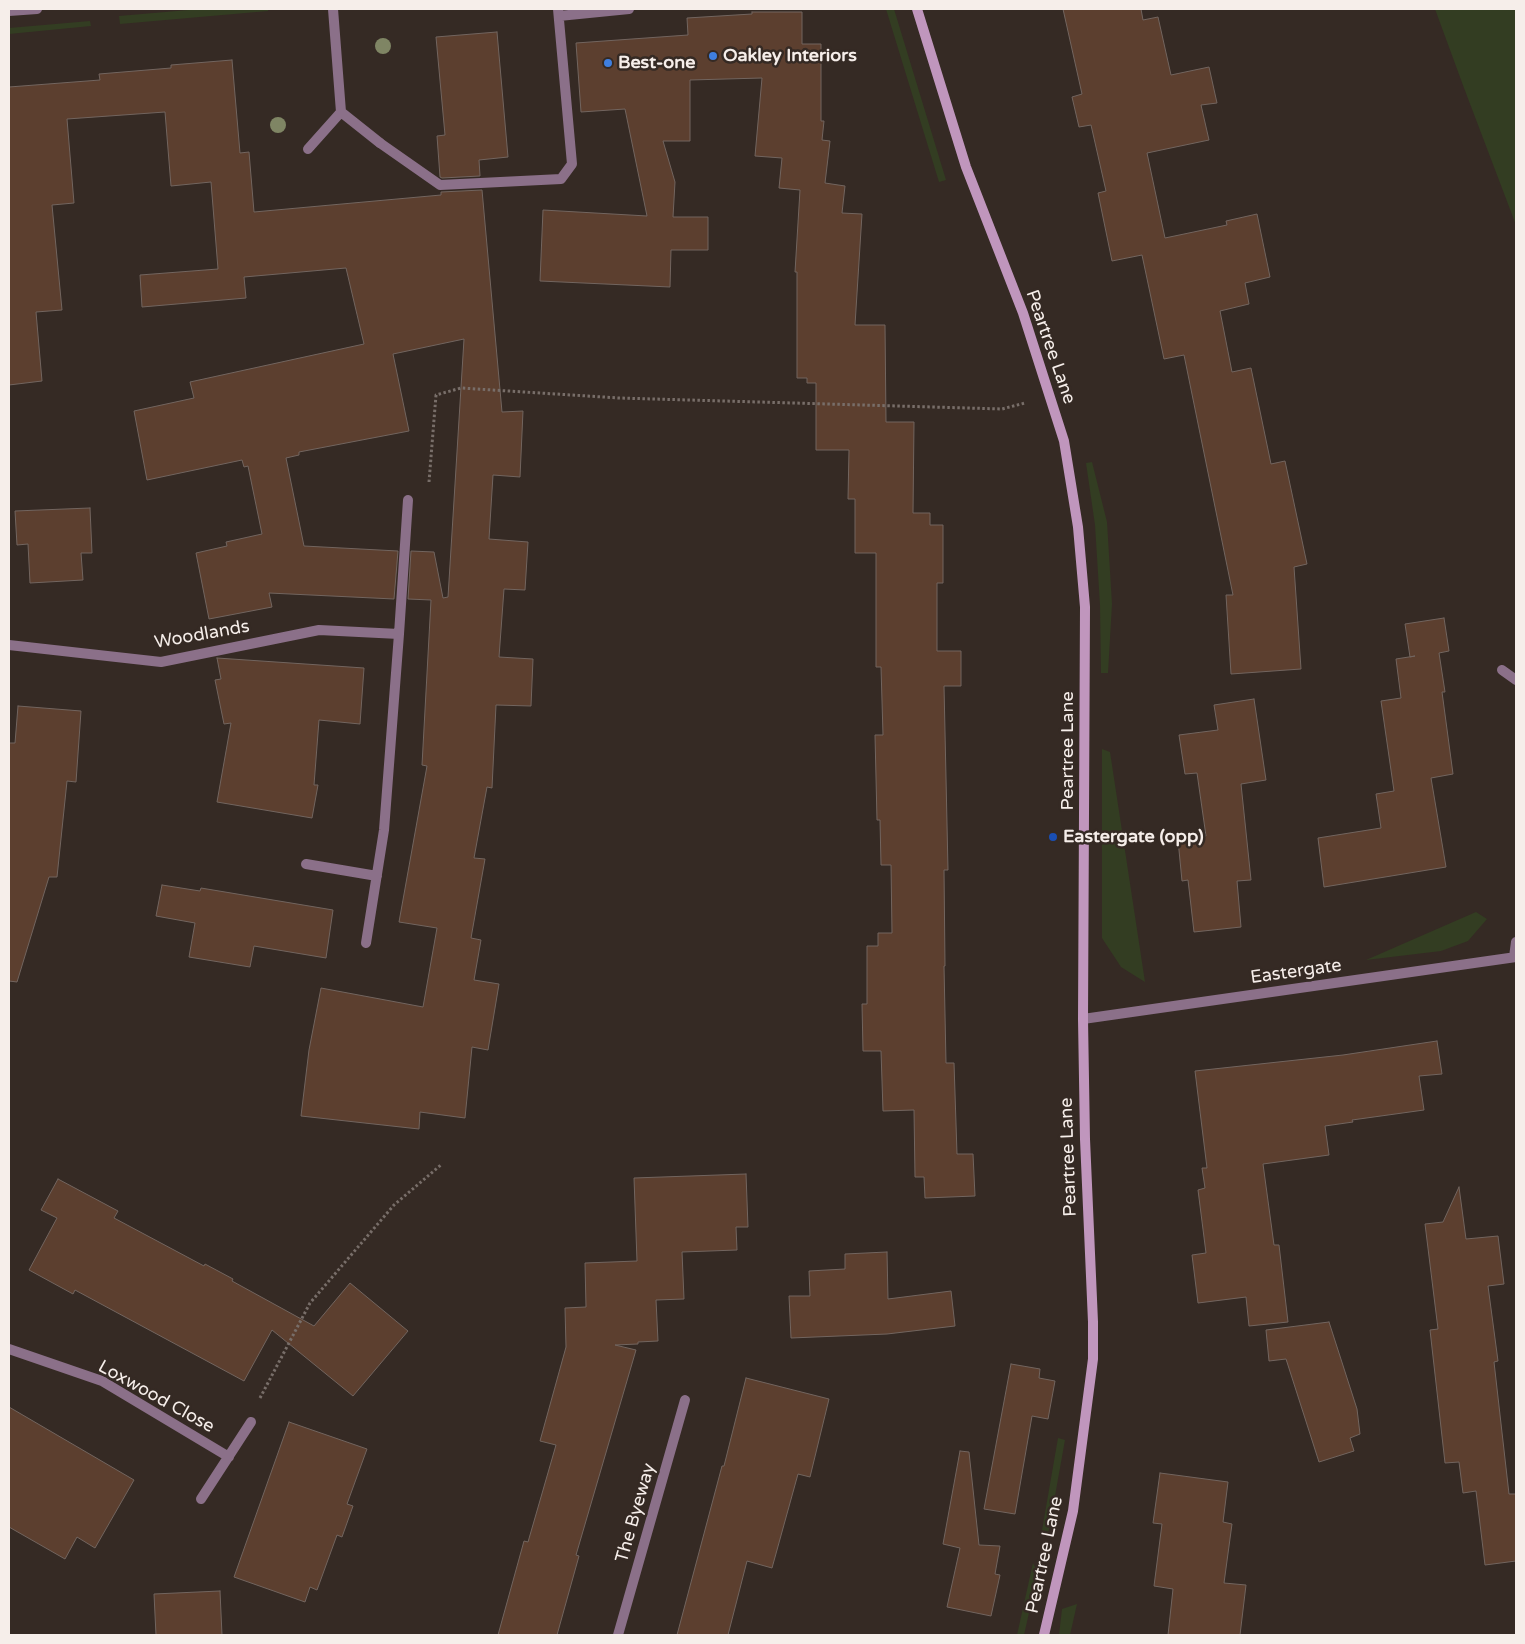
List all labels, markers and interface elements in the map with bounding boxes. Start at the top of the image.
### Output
place label: Oakley Interiors [723,45,857,67]
marker: Oakley Interiors [707,50,719,62]
place label: Best-one [618,52,695,74]
marker: Best-one [602,57,614,69]
street label: Peartree Lane [1020,287,1080,407]
street label: Woodlands [153,616,251,654]
street label: Peartree Lane [1057,691,1079,811]
place label: Eastergate (opp) [1063,826,1204,848]
marker: Eastergate (opp) [1047,831,1059,843]
street label: Eastergate [1249,955,1343,989]
street label: Peartree Lane [1056,1097,1082,1217]
street label: Loxwood Close [94,1356,218,1438]
street label: The Byeway [612,1461,660,1565]
street label: Peartree Lane [1022,1494,1068,1616]

